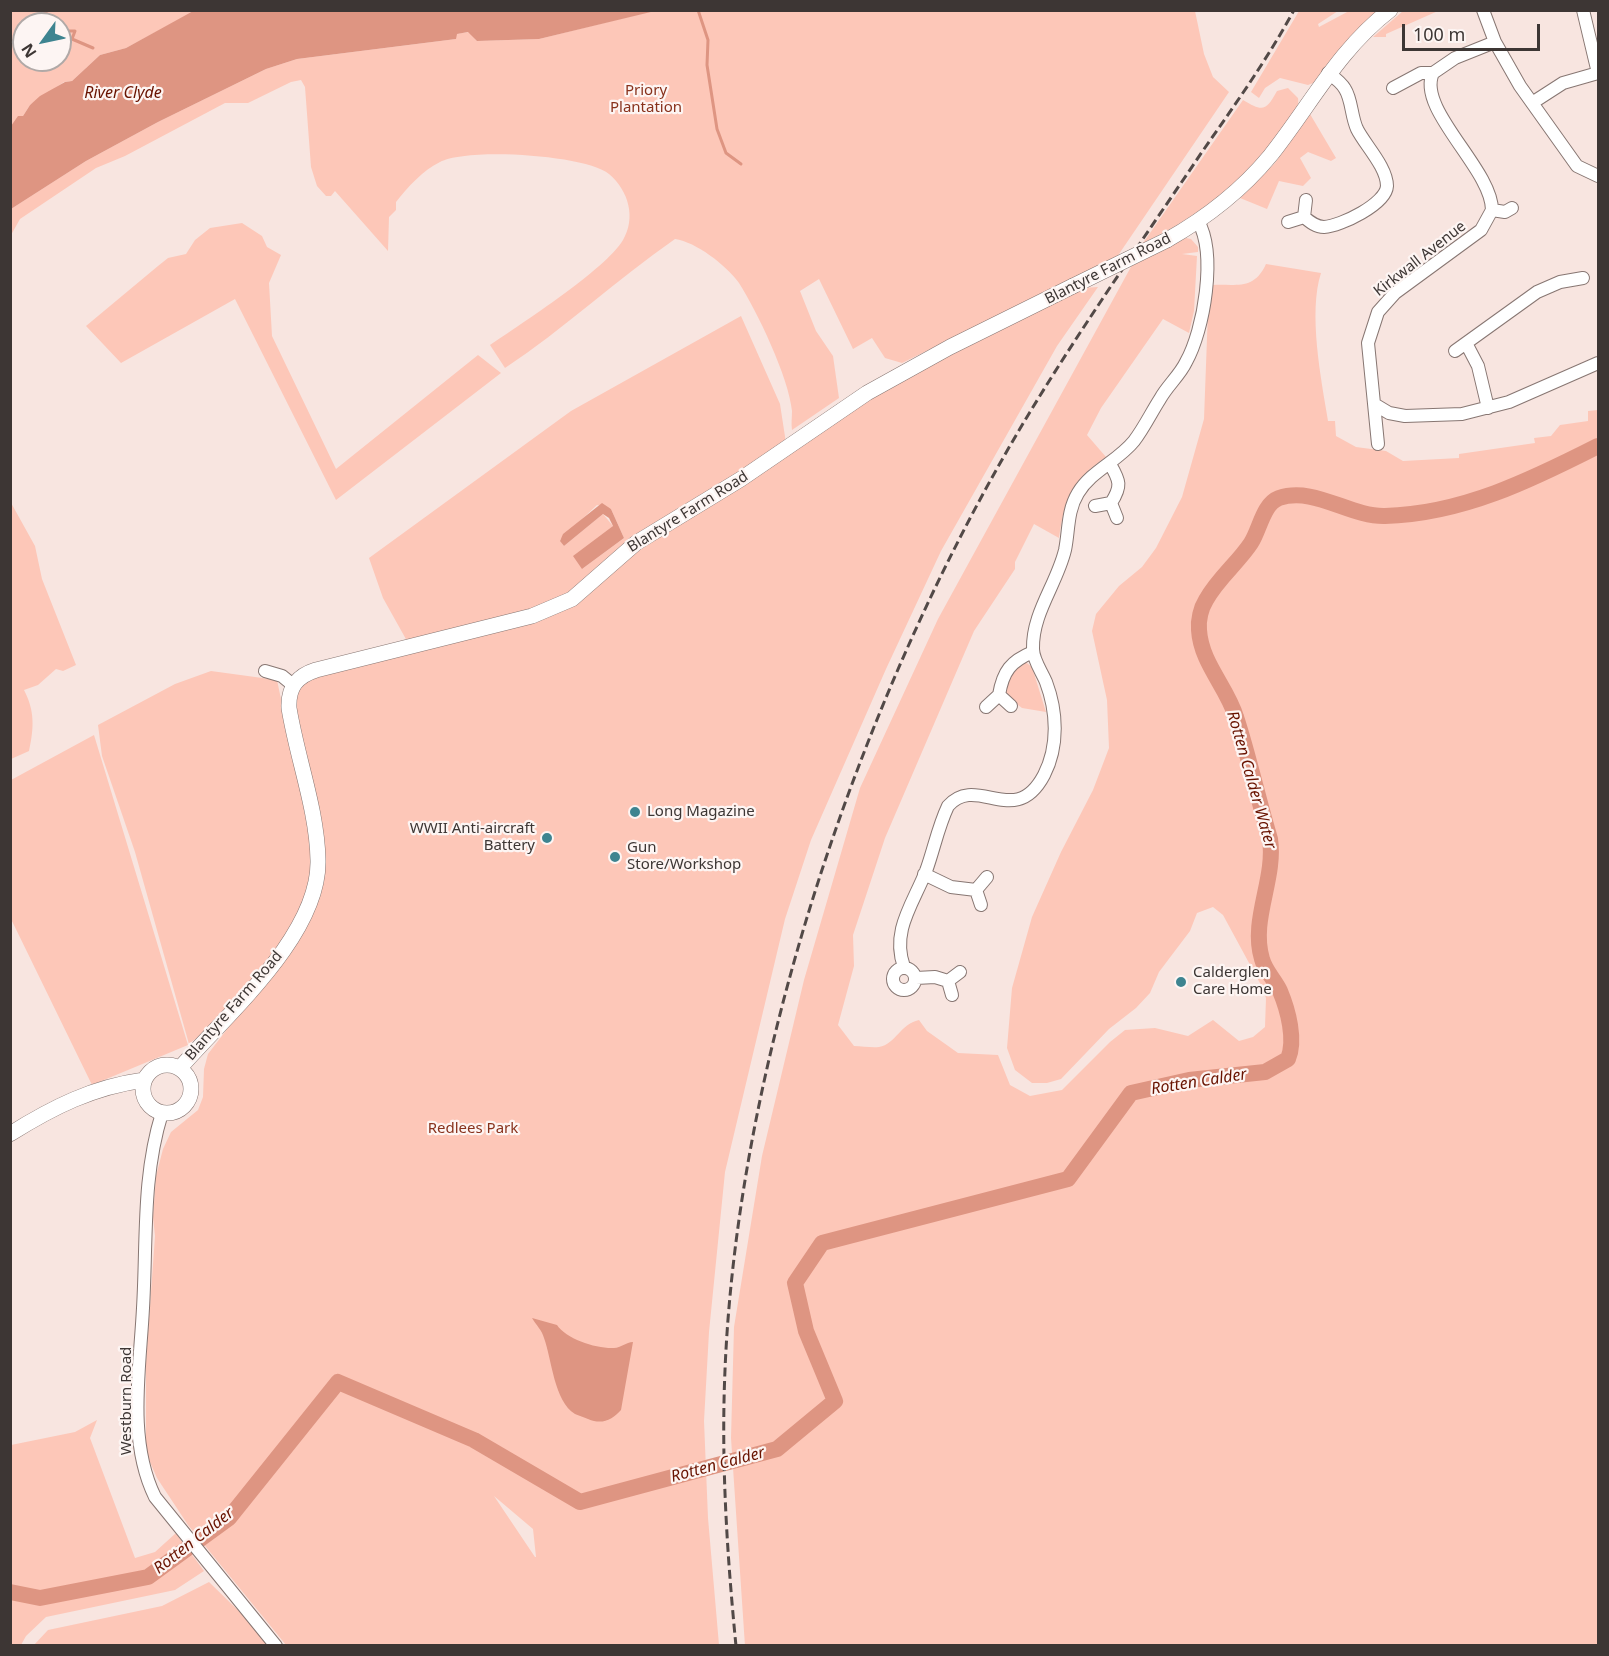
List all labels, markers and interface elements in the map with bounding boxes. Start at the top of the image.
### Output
north arrow [12,12,72,72]
scale bar [1405,12,1543,50]
text: 100 m [1413,22,1465,46]
text: N [16,39,41,62]
park label: Priory Plantation [610,82,682,117]
water label: River Clyde [84,83,162,103]
street label: Kirkwall Avenue [1370,217,1470,301]
street label: Blantyre Farm Road [1042,229,1174,309]
street label: Blantyre Farm Road [624,468,752,556]
water label: Rotten Calder Water [1222,709,1280,851]
place label: Long Magazine [647,803,755,821]
marker: Long Magazine [628,805,642,819]
place label: WWII Anti-aircraft Battery [410,820,535,855]
marker: WWII Anti-aircraft Battery [540,831,554,845]
place label: Gun Store/Workshop [627,839,741,874]
marker: Gun Store/Workshop [608,850,622,864]
street label: Blantyre Farm Road [182,948,286,1064]
place label: Calderglen Care Home [1193,964,1272,999]
marker: Calderglen Care Home [1174,975,1188,989]
water label: Rotten Calder [1150,1065,1248,1099]
park label: Redlees Park [428,1120,518,1138]
street label: Westburn Road [118,1347,136,1455]
water label: Rotten Calder [669,1443,767,1487]
water label: Rotten Calder [150,1504,238,1578]

